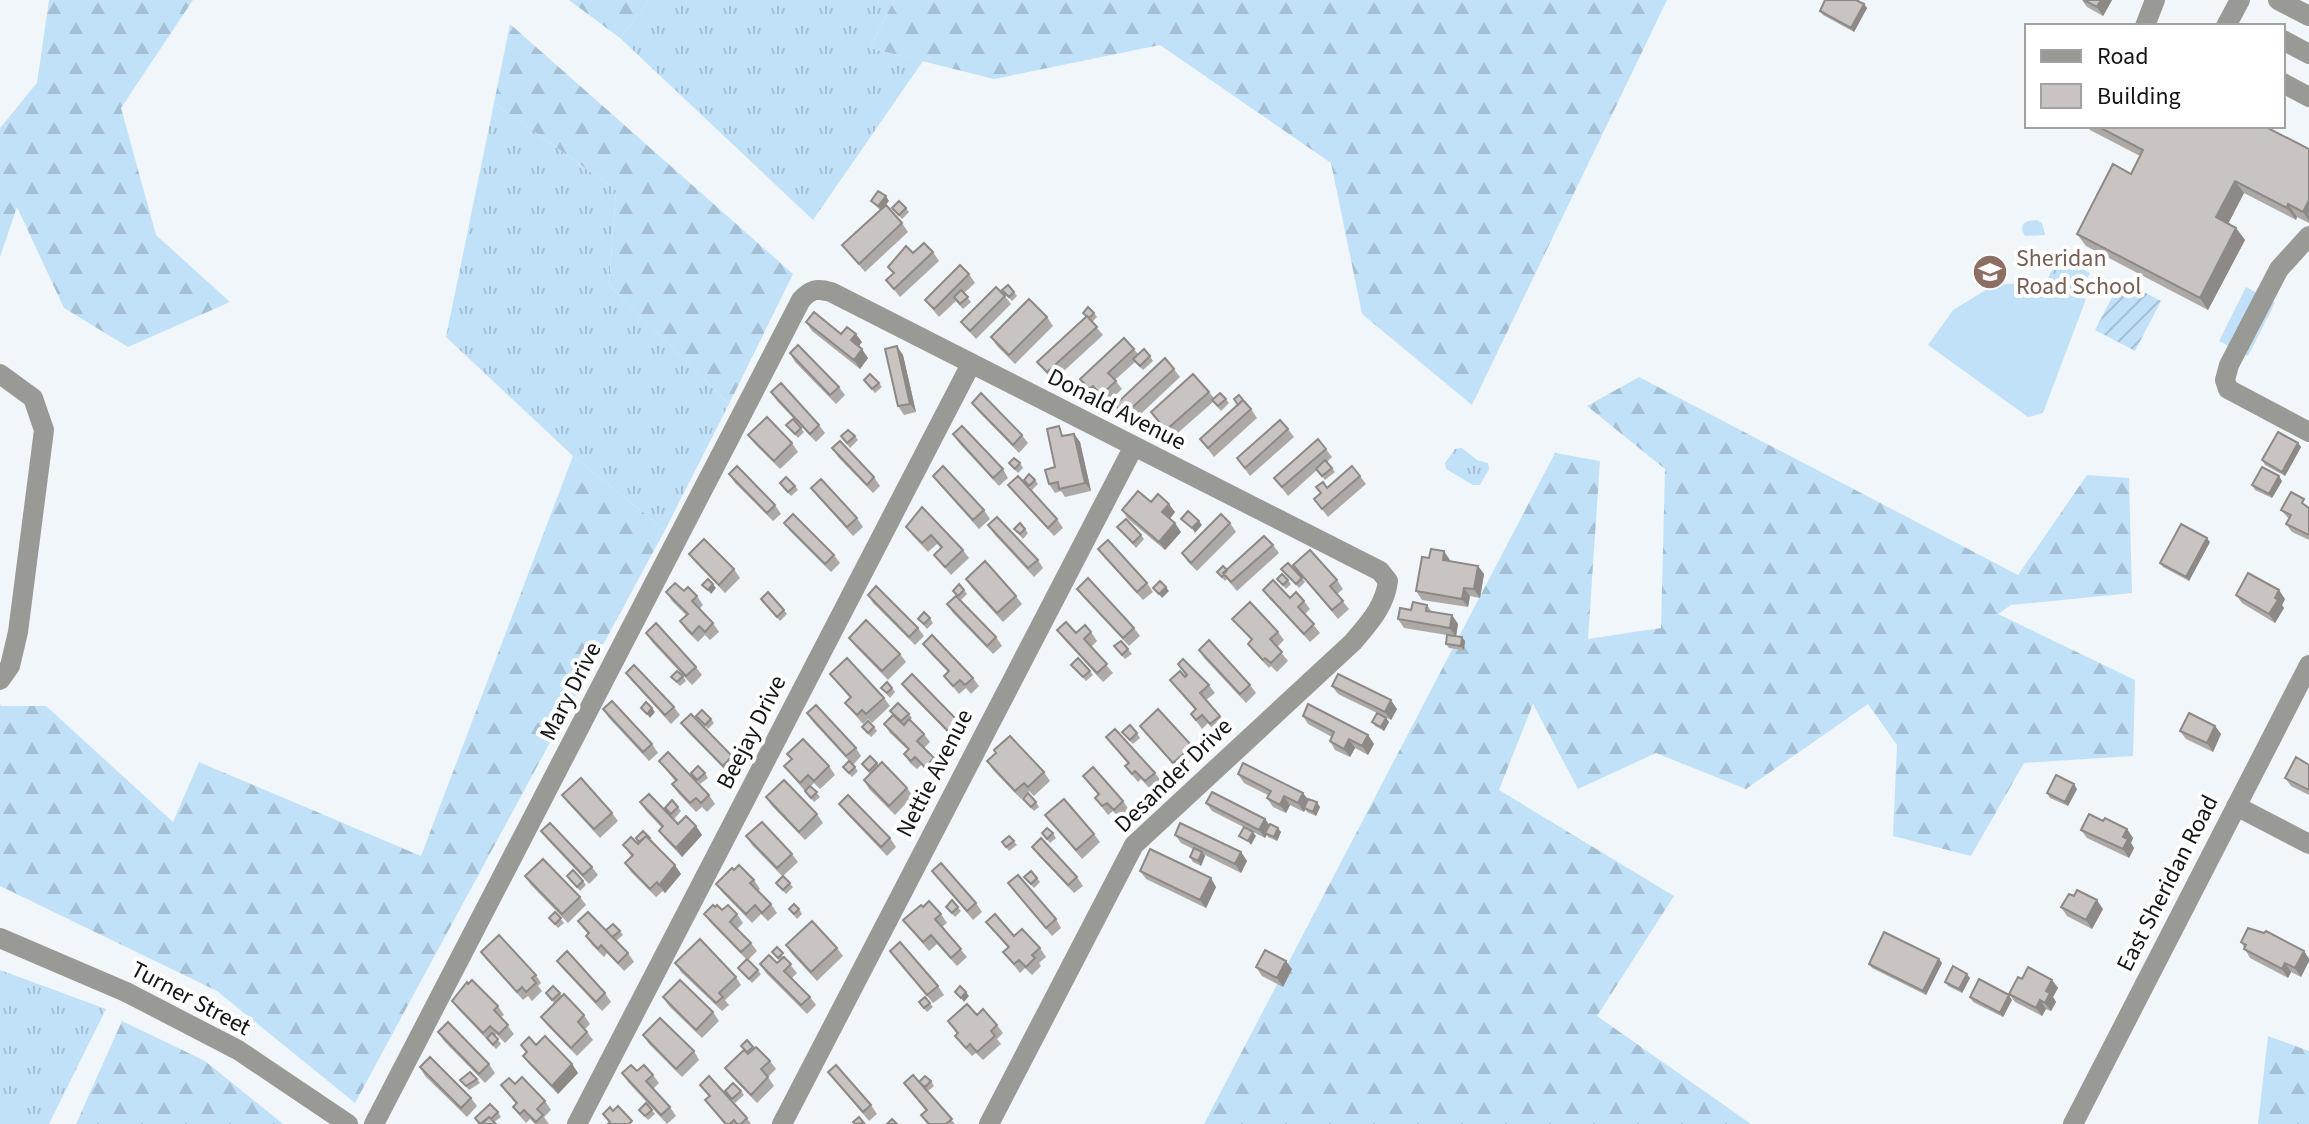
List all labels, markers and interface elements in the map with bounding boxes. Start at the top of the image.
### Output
legend [2025,24,2285,128]
text: Road [2097,39,2149,74]
text: Building [2097,79,2181,114]
place label: Sheridan Road School [2016,241,2141,304]
school or university icon: Sheridan Road School [1971,253,2009,291]
street label: Donald Avenue [1041,360,1192,459]
street label: Mary Drive [531,636,610,747]
street label: Beejay Drive [708,669,795,795]
street label: Nettie Avenue [887,703,982,843]
street label: Desander Drive [1106,710,1240,841]
street label: East Sheridan Road [2108,789,2227,978]
street label: Turner Street [125,952,257,1045]

